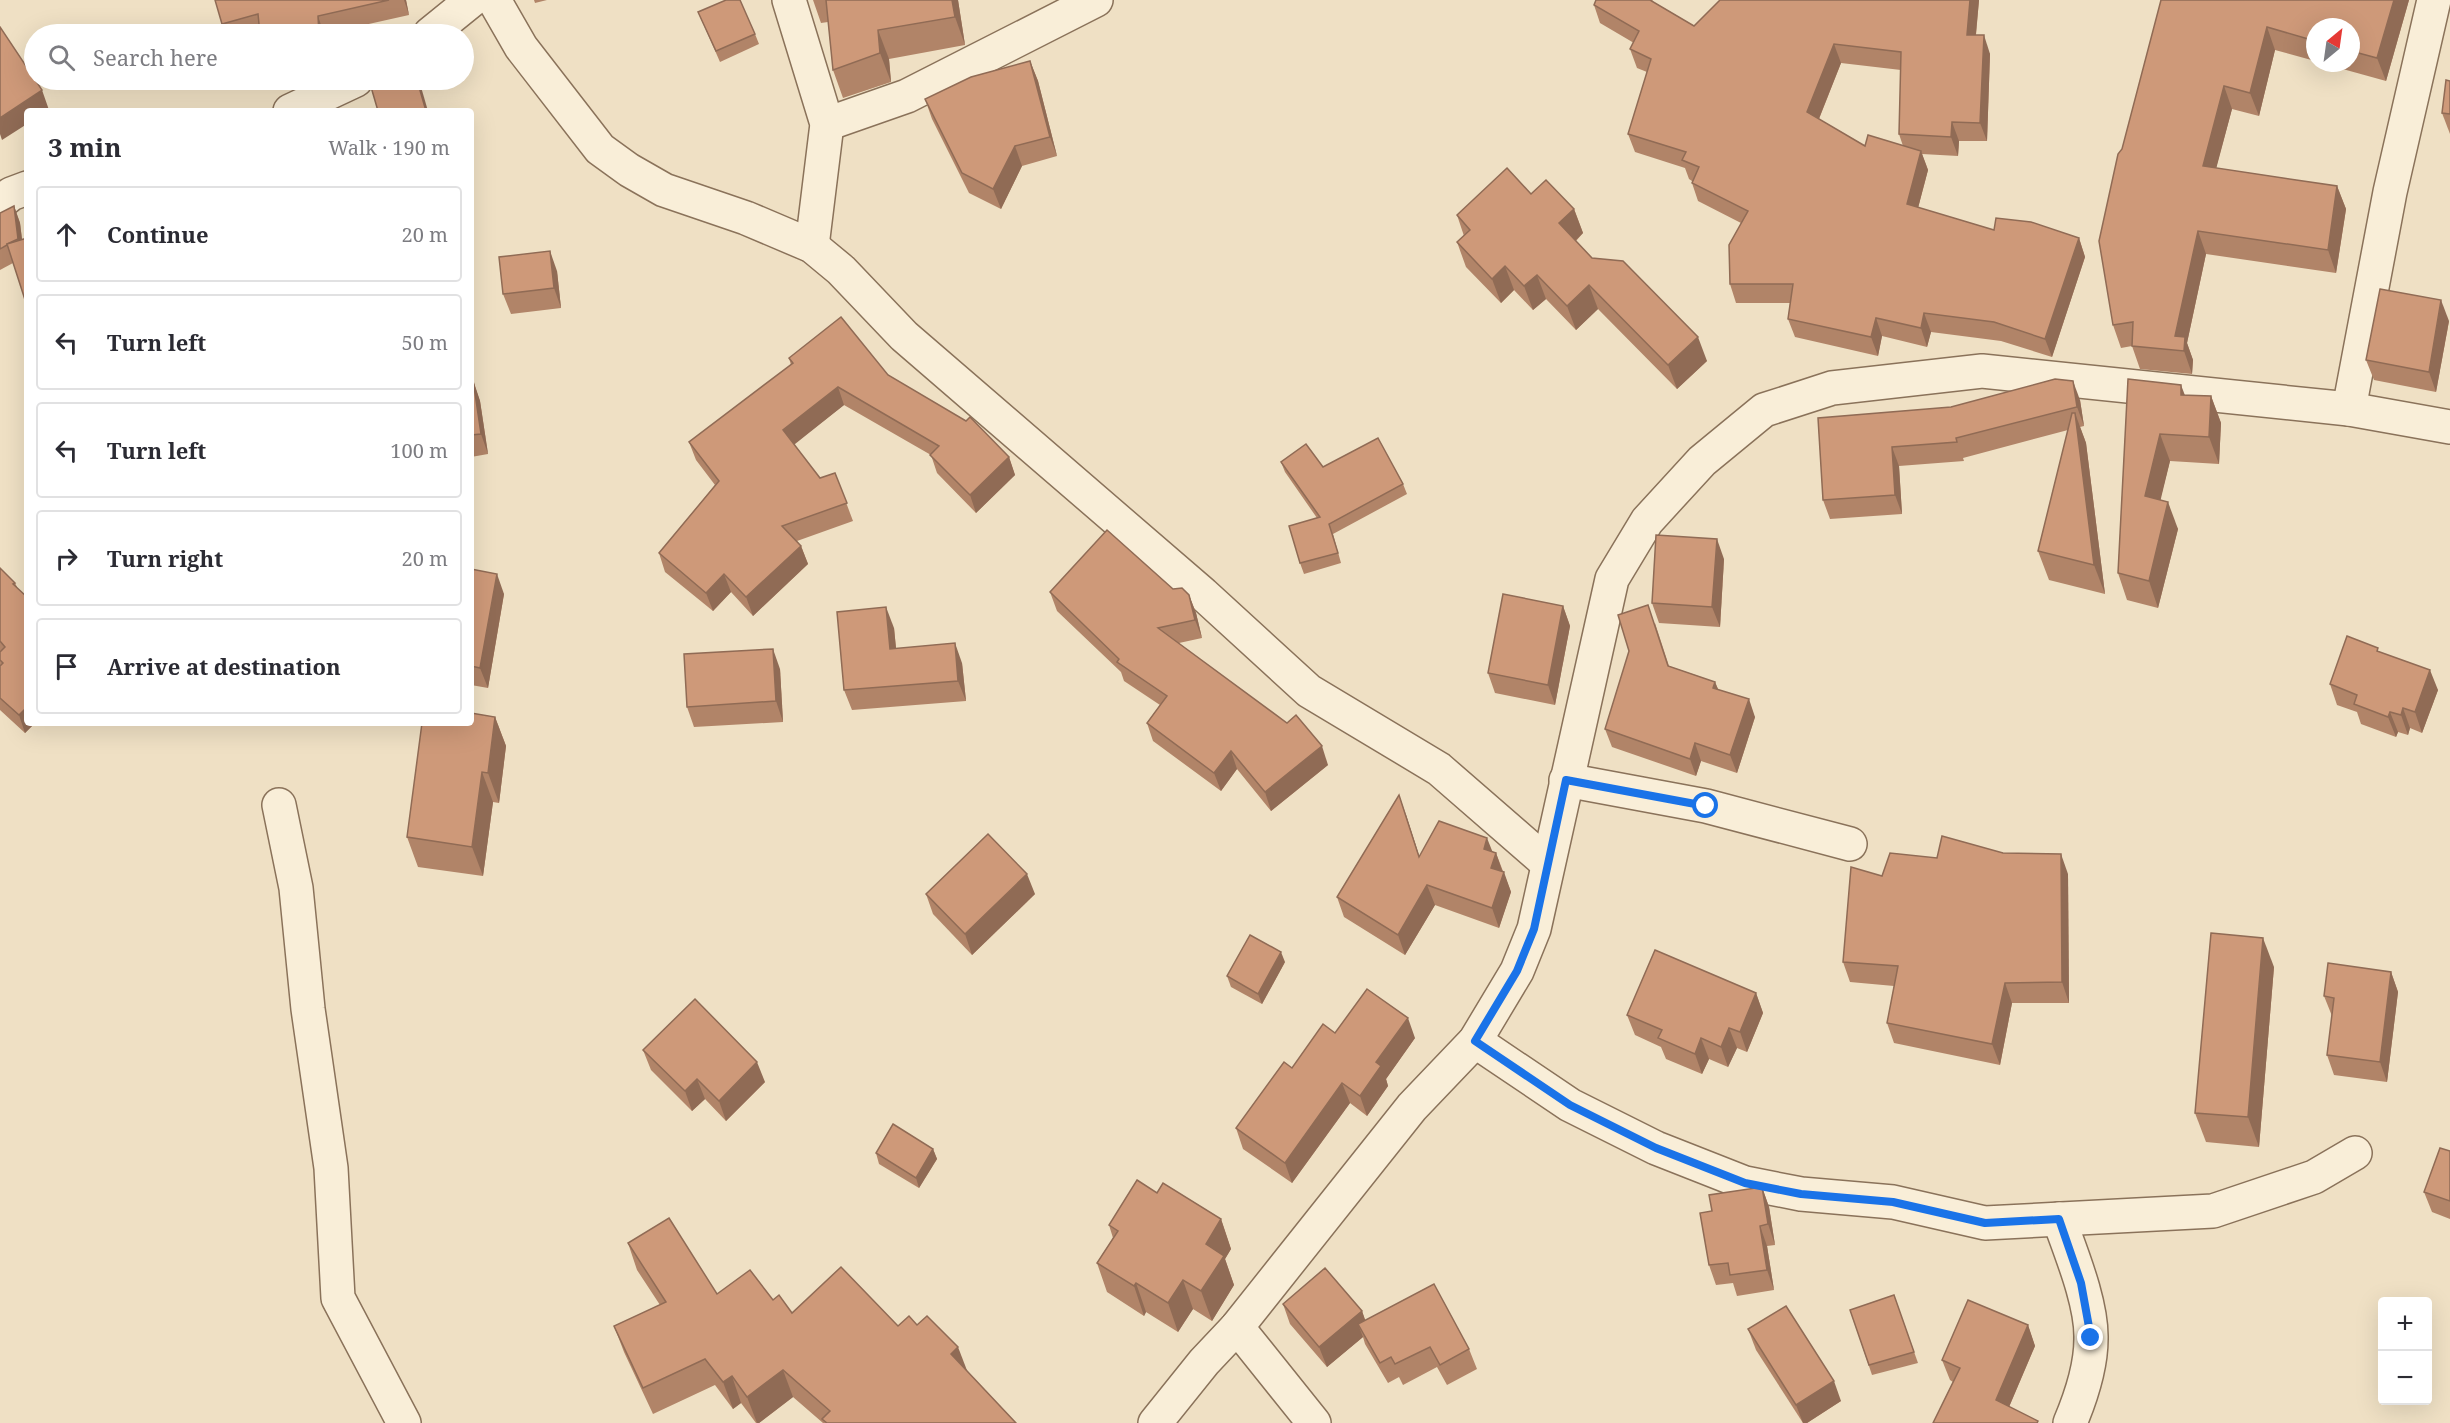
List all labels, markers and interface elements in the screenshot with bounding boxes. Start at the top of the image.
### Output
north arrow [2306,18,2360,72]
search box [24,24,474,90]
icon: search [45,41,78,74]
text: Search here [93,42,218,72]
text: 3 min [48,129,122,165]
text: Walk · 190 m [328,134,450,161]
icon: ahead [50,218,83,251]
text: Continue [107,219,209,249]
text: 20 m [402,221,448,248]
icon: left [50,326,83,359]
text: Turn left [107,327,206,357]
text: 50 m [402,329,448,356]
icon: left [50,434,83,467]
text: Turn left [107,435,206,465]
text: 100 m [390,437,448,464]
icon: right [50,542,83,575]
text: Turn right [107,543,223,573]
text: 20 m [402,545,448,572]
icon: arrive [50,650,83,683]
text: Arrive at destination [107,651,341,681]
route start [1692,792,1718,818]
map controls [2378,1297,2432,1405]
button: + [2378,1297,2432,1351]
route end [2077,1324,2103,1350]
button: − [2378,1351,2432,1405]

